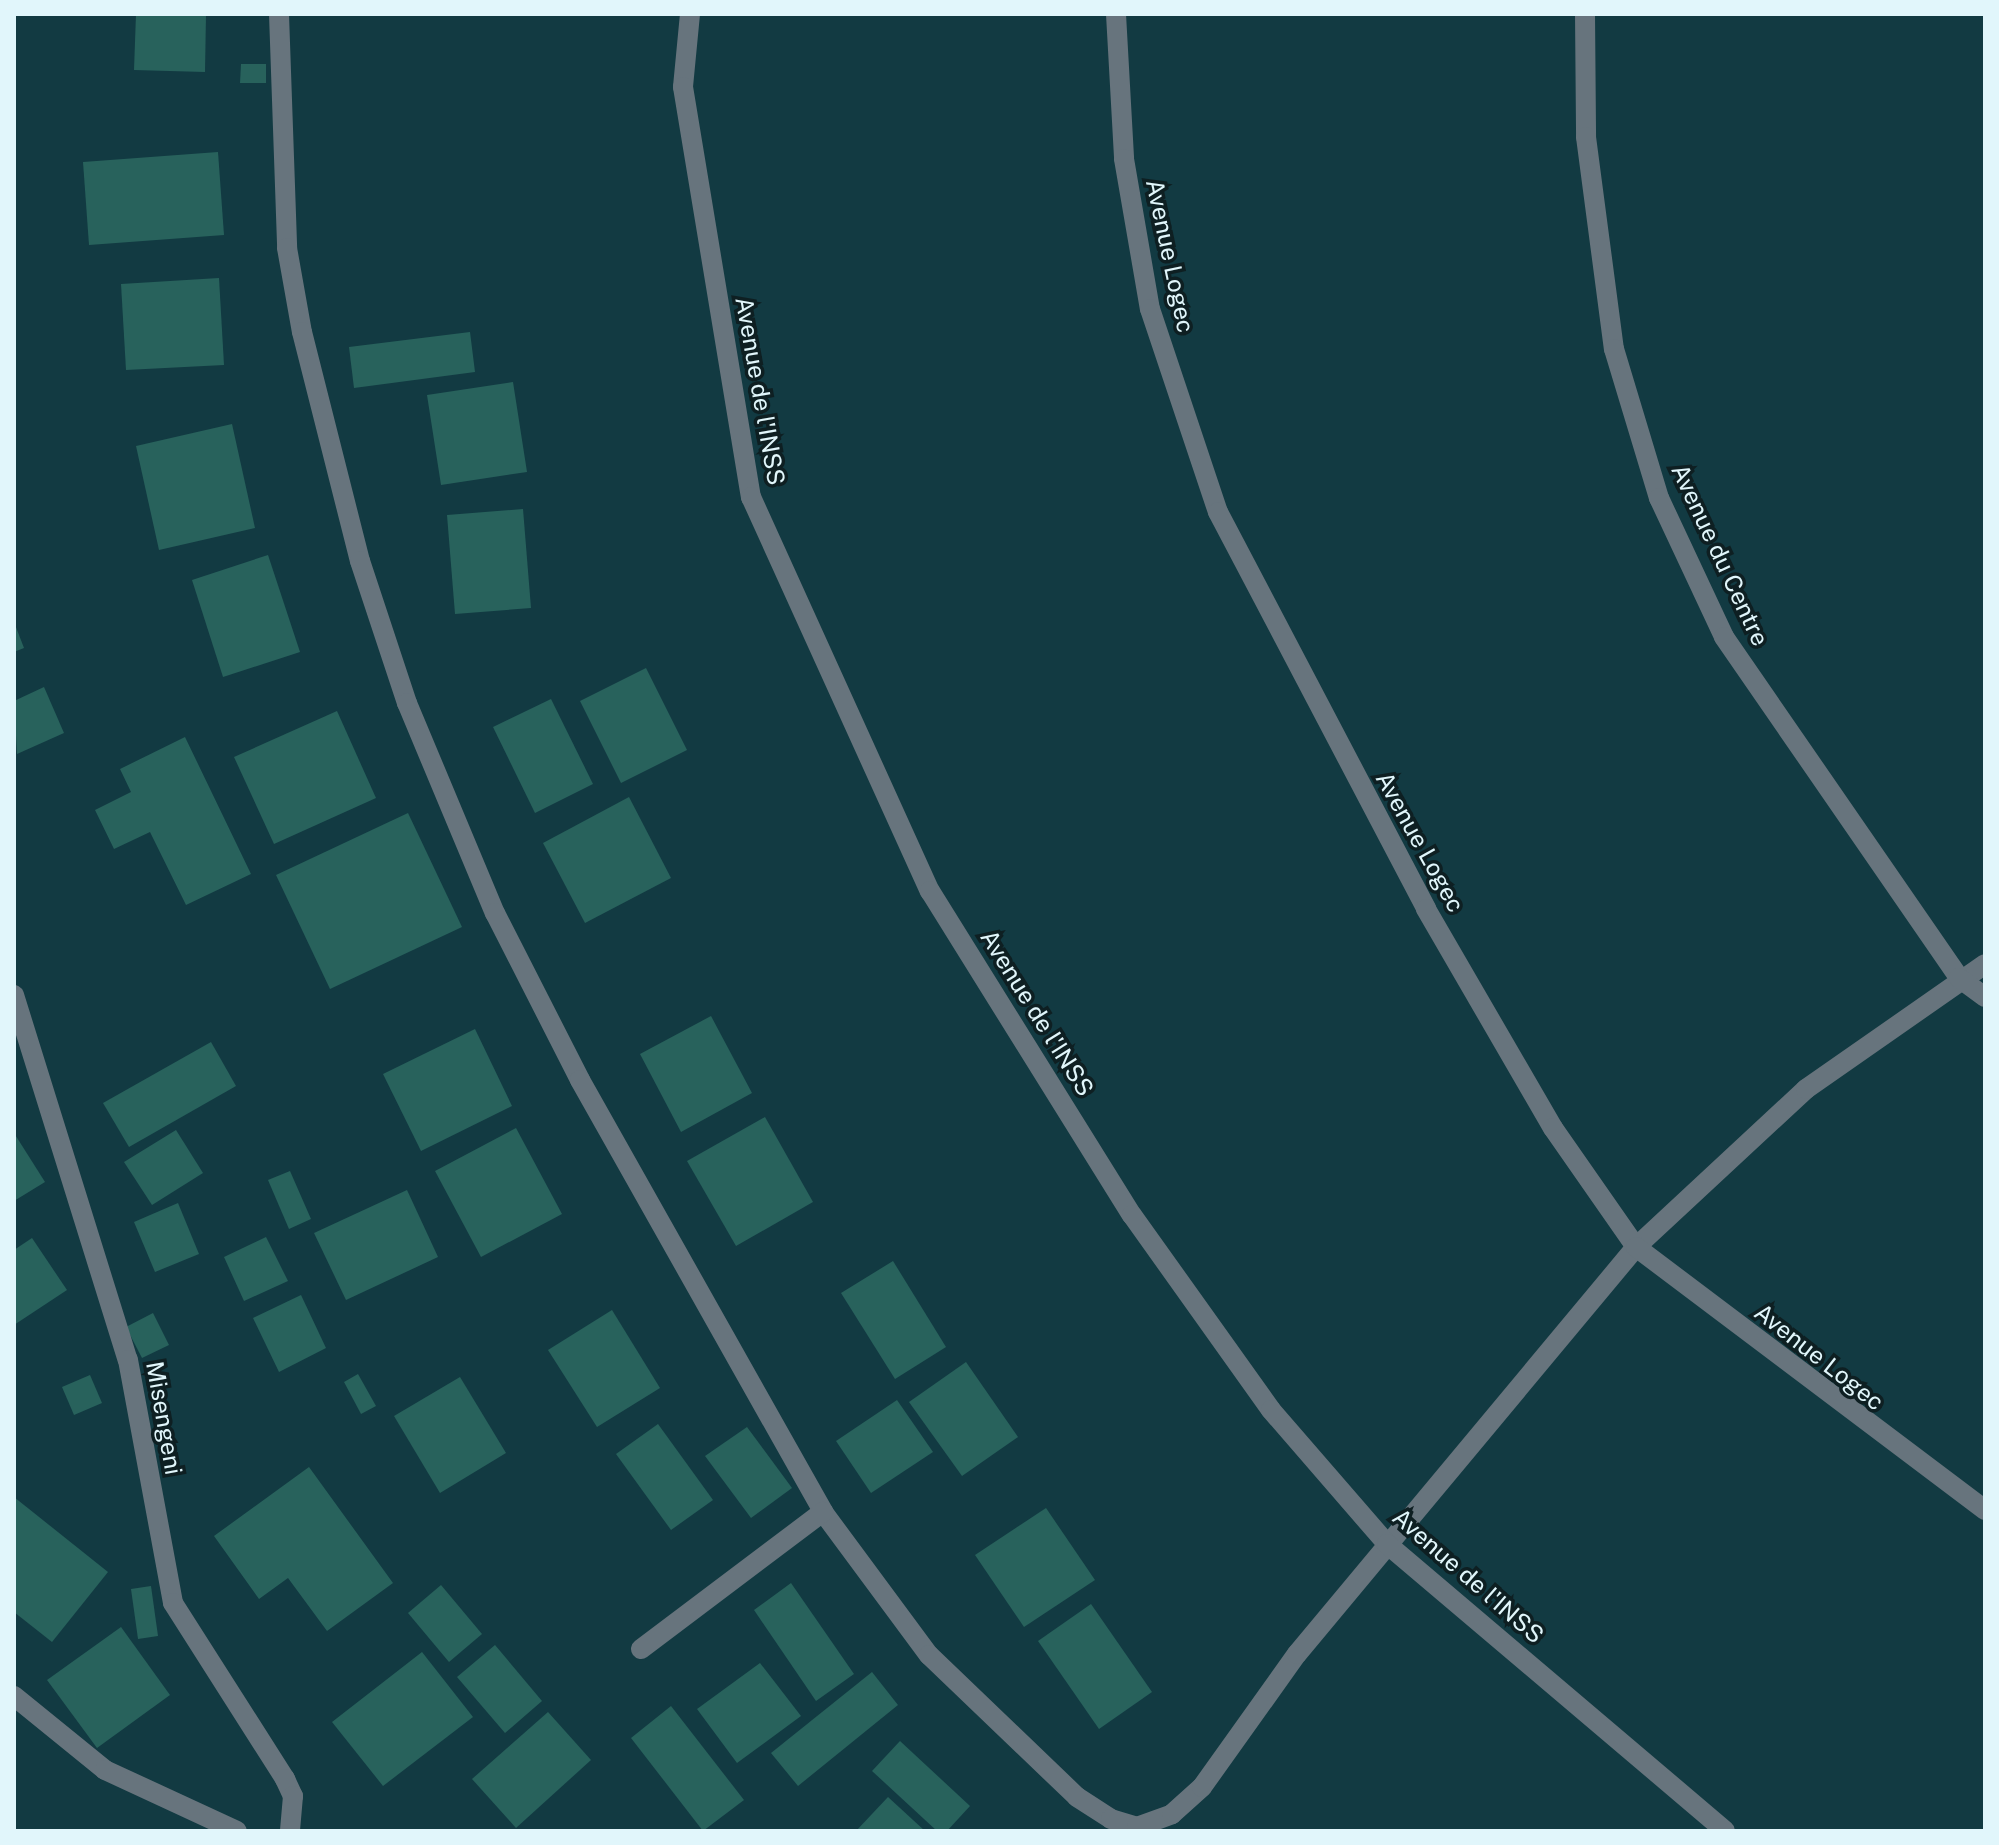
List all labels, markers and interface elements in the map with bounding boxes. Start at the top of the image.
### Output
street label: Avenue Logec [1140,177,1200,335]
street label: Avenue de l'INSS [729,294,791,488]
street label: Avenue du Centre [1665,459,1775,651]
street label: Avenue Logec [1370,767,1470,917]
street label: Avenue de l'INSS [974,924,1100,1102]
street label: Avenue Logec [1749,1298,1889,1416]
street label: Misengeni [140,1359,188,1477]
street label: Avenue de l'INSS [1386,1502,1550,1650]

